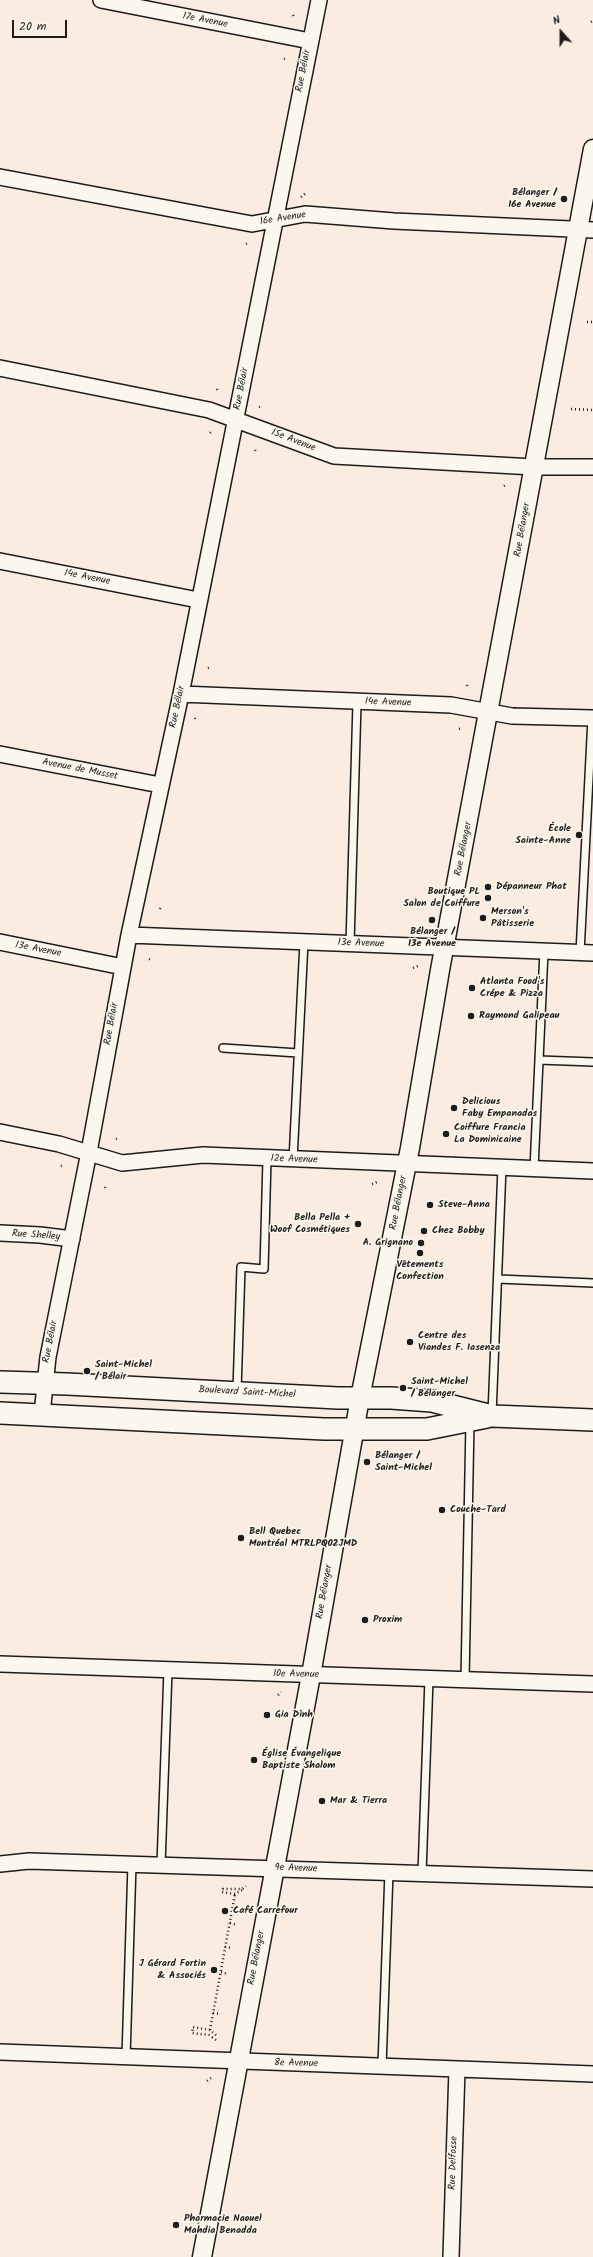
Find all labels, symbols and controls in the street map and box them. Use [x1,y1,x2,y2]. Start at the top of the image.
street label: 17e Avenue [181,11,229,31]
text: N [550,11,563,30]
scale bar [14,12,69,38]
north arrow [541,12,581,52]
text: 20 m [19,17,46,36]
street label: Rue Bélair [294,49,314,93]
place label: Bélanger / 16e Avenue [508,187,556,210]
marker: Bélanger / 16e Avenue [559,194,569,204]
street label: 16e Avenue [259,209,307,229]
street label: Rue Bélair [232,367,252,411]
street label: 15e Avenue [269,427,317,455]
street label: Rue Bélanger [512,502,534,558]
street label: 14e Avenue [63,568,111,588]
street label: Rue Bélair [168,685,188,729]
street label: 14e Avenue [365,696,411,710]
street label: Avenue de Musset [41,757,119,783]
street label: Rue Bélanger [453,821,475,877]
place label: École Sainte-Anne [515,823,571,846]
marker: École Sainte-Anne [574,830,584,840]
place label: Dépanneur Phat [496,881,567,893]
marker: Dépanneur Phat [483,882,493,892]
place label: Boutique PL Salon de Coiffure [403,886,480,910]
marker: Boutique PL Salon de Coiffure [483,893,493,903]
place label: Merson's Pâtisserie [491,906,534,930]
marker: Merson's Pâtisserie [478,913,488,923]
marker: Bélanger / 13e Avenue [427,915,437,925]
place label: Bélanger / 13e Avenue [408,926,456,950]
street label: 13e Avenue [337,937,385,951]
street label: 13e Avenue [14,940,62,960]
place label: Atlanta Food's Crépe & Pizza [480,976,544,1000]
marker: Atlanta Food's Crépe & Pizza [467,983,477,993]
street label: Rue Bélair [102,1002,122,1046]
place label: Raymond Galipeau [479,1010,559,1022]
marker: Raymond Galipeau [466,1011,476,1021]
place label: Delicious Faby Empanadas [462,1096,537,1120]
marker: Delicious Faby Empanadas [449,1103,459,1113]
place label: Coiffure Francia La Dominicaine [454,1122,526,1146]
marker: Coiffure Francia La Dominicaine [441,1129,451,1139]
street label: 12e Avenue [270,1153,318,1167]
street label: Rue Bélanger [388,1175,410,1231]
place label: Steve-Anna [438,1199,490,1211]
marker: Steve-Anna [425,1200,435,1210]
place label: Bella Pella + Woof Cosmétiques [270,1212,350,1236]
marker: Bella Pella + Woof Cosmétiques [353,1219,363,1229]
place label: Chez Bobby [432,1225,485,1237]
marker: Chez Bobby [419,1226,429,1236]
street label: Rue Shelley [11,1228,61,1244]
place label: A. Grignano [363,1237,413,1249]
marker: A. Grignano [416,1238,426,1248]
marker: Vêtements Confection [415,1248,425,1258]
place label: Vêtements Confection [396,1259,444,1282]
street label: Rue Bélair [41,1320,61,1364]
place label: Centre des Viandes F. Iasenza [418,1330,500,1354]
marker: Centre des Viandes F. Iasenza [405,1337,415,1347]
place label: Saint-Michel / Bélair [95,1359,152,1382]
marker: Saint-Michel / Bélair [82,1366,92,1376]
place label: Saint-Michel / Bélanger [411,1376,468,1400]
marker: Saint-Michel / Bélanger [398,1383,408,1393]
street label: Boulevard Saint-Michel [198,1384,296,1402]
place label: Bélanger / Saint-Michel [375,1450,432,1474]
marker: Bélanger / Saint-Michel [362,1457,372,1467]
place label: Couche-Tard [450,1504,506,1516]
marker: Couche-Tard [437,1505,447,1515]
place label: Bell Quebec Montréal MTRLPQ02JMD [249,1526,358,1550]
marker: Bell Quebec Montréal MTRLPQ02JMD [236,1533,246,1543]
street label: Rue Bélanger [314,1564,336,1620]
place label: Proxim [373,1614,402,1626]
marker: Proxim [360,1615,370,1625]
street label: 10e Avenue [273,1669,319,1681]
place label: Gia Dình [275,1709,313,1721]
marker: Gia Dình [262,1710,272,1720]
place label: Église Évangelique Baptiste Shalom [262,1748,341,1772]
marker: Église Évangelique Baptiste Shalom [249,1755,259,1765]
place label: Mar & Tierra [330,1795,387,1807]
marker: Mar & Tierra [317,1796,327,1806]
street label: 9e Avenue [274,1862,318,1876]
place label: Café Carrefour [233,1905,298,1917]
marker: Café Carrefour [220,1906,230,1916]
street label: Rue Bélanger [246,1930,268,1986]
place label: J Gérard Fortin & Associés [139,1958,206,1982]
marker: J Gérard Fortin & Associés [209,1965,219,1975]
street label: 8e Avenue [274,2058,318,2070]
street label: Rue Delfosse [447,2136,461,2190]
place label: Pharmacie Naouel Mahdia Benadda [184,2213,262,2236]
marker: Pharmacie Naouel Mahdia Benadda [171,2220,181,2230]

